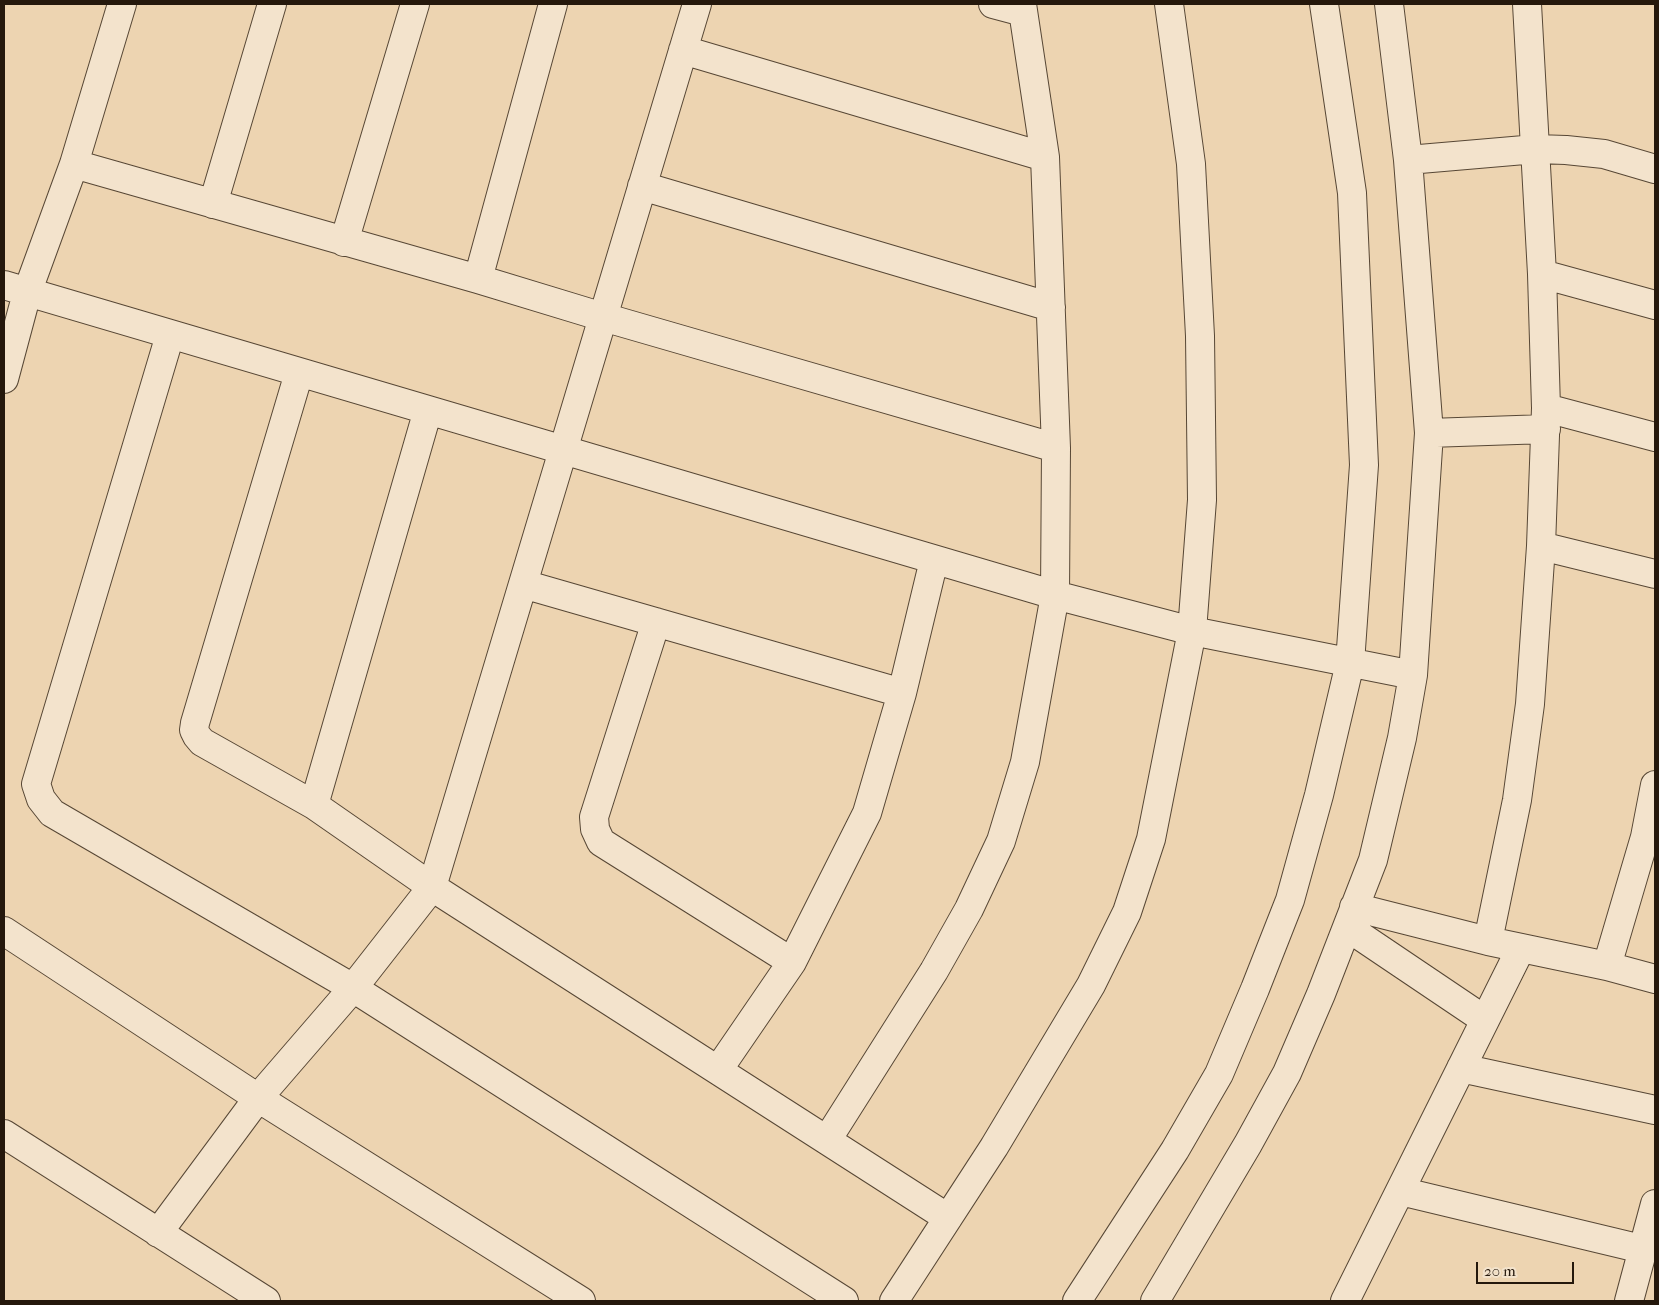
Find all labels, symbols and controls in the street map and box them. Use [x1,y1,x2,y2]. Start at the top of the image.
scale bar [1479,1252,1576,1284]
text: 20 m [1484,1262,1516,1280]

